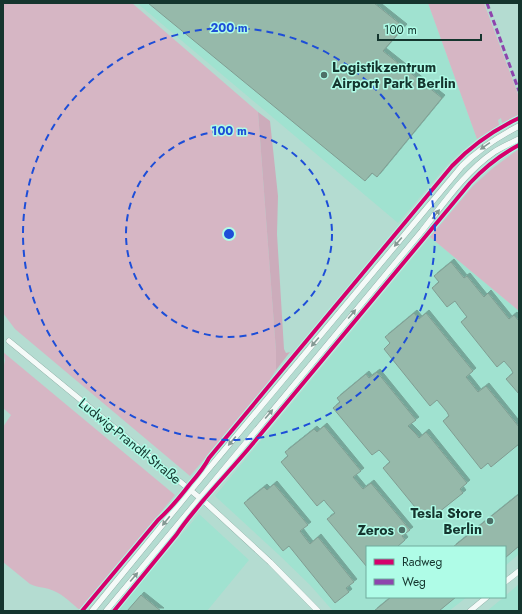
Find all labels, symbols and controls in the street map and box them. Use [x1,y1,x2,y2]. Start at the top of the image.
scale bar [378,16,481,42]
text: 200 m [210,19,248,37]
text: 100 m [384,21,417,39]
place label: Logistikzentrum Airport Park Berlin [331,57,456,93]
marker: Logistikzentrum Airport Park Berlin [319,70,329,80]
text: 100 m [211,122,247,140]
one-way arrow [480,142,491,150]
one-way arrow [431,209,440,220]
centre of rings [222,227,236,241]
one-way arrow [394,236,403,247]
one-way arrow [348,309,357,319]
one-way arrow [311,336,320,347]
street label: Ludwig-Prandtl-Straße [74,393,186,489]
one-way arrow [265,408,274,419]
one-way arrow [227,436,236,447]
place label: Tesla Store Berlin [411,503,482,539]
one-way arrow [162,515,170,526]
marker: Tesla Store Berlin [485,516,495,526]
place label: Zeros [358,520,395,540]
marker: Zeros [397,525,407,535]
legend [366,546,506,598]
text: Radweg [402,553,442,571]
one-way arrow [129,571,138,582]
text: Weg [402,573,426,591]

